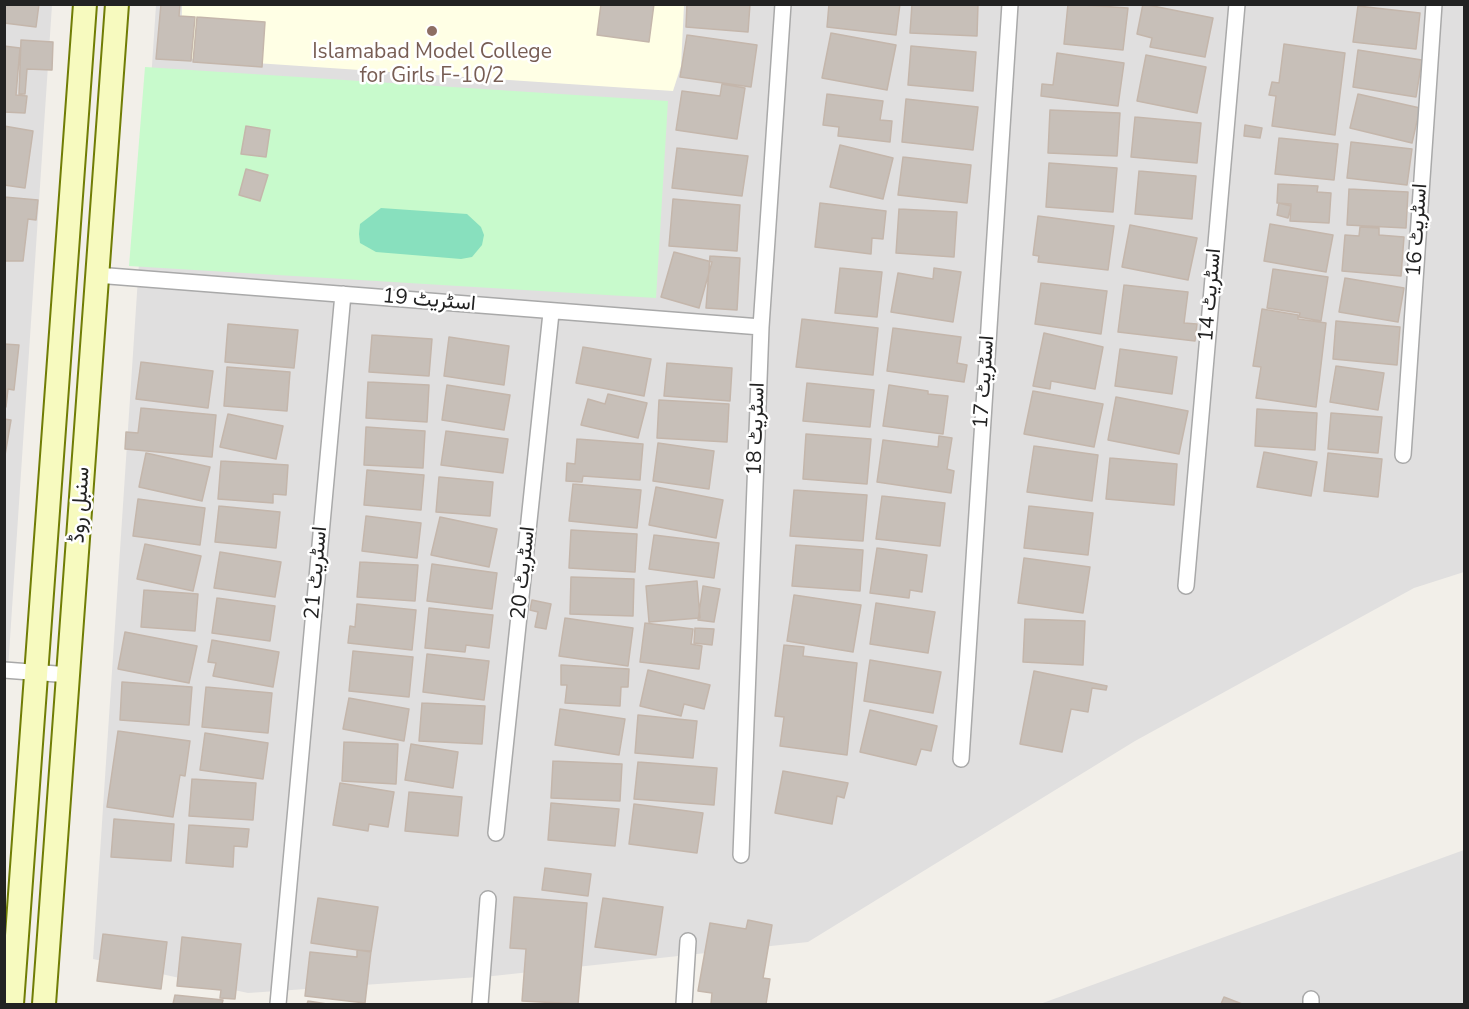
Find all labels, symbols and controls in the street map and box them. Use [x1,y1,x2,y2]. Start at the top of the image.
marker: Islamabad Model College for Girls F-10/2 [425,24,439,38]
place label: Islamabad Model College for Girls F-10/2 [312,40,552,90]
street label: اسٹریٹ 16 [1402,183,1434,277]
street label: اسٹریٹ 14 [1194,247,1228,343]
street label: اسٹریٹ 19 [381,284,477,318]
street label: اسٹریٹ 17 [969,335,1001,429]
street label: اسٹریٹ 18 [743,382,771,476]
street label: سنبل روڈ [66,466,96,544]
street label: اسٹریٹ 21 [300,525,334,621]
street label: اسٹریٹ 20 [507,525,541,621]

